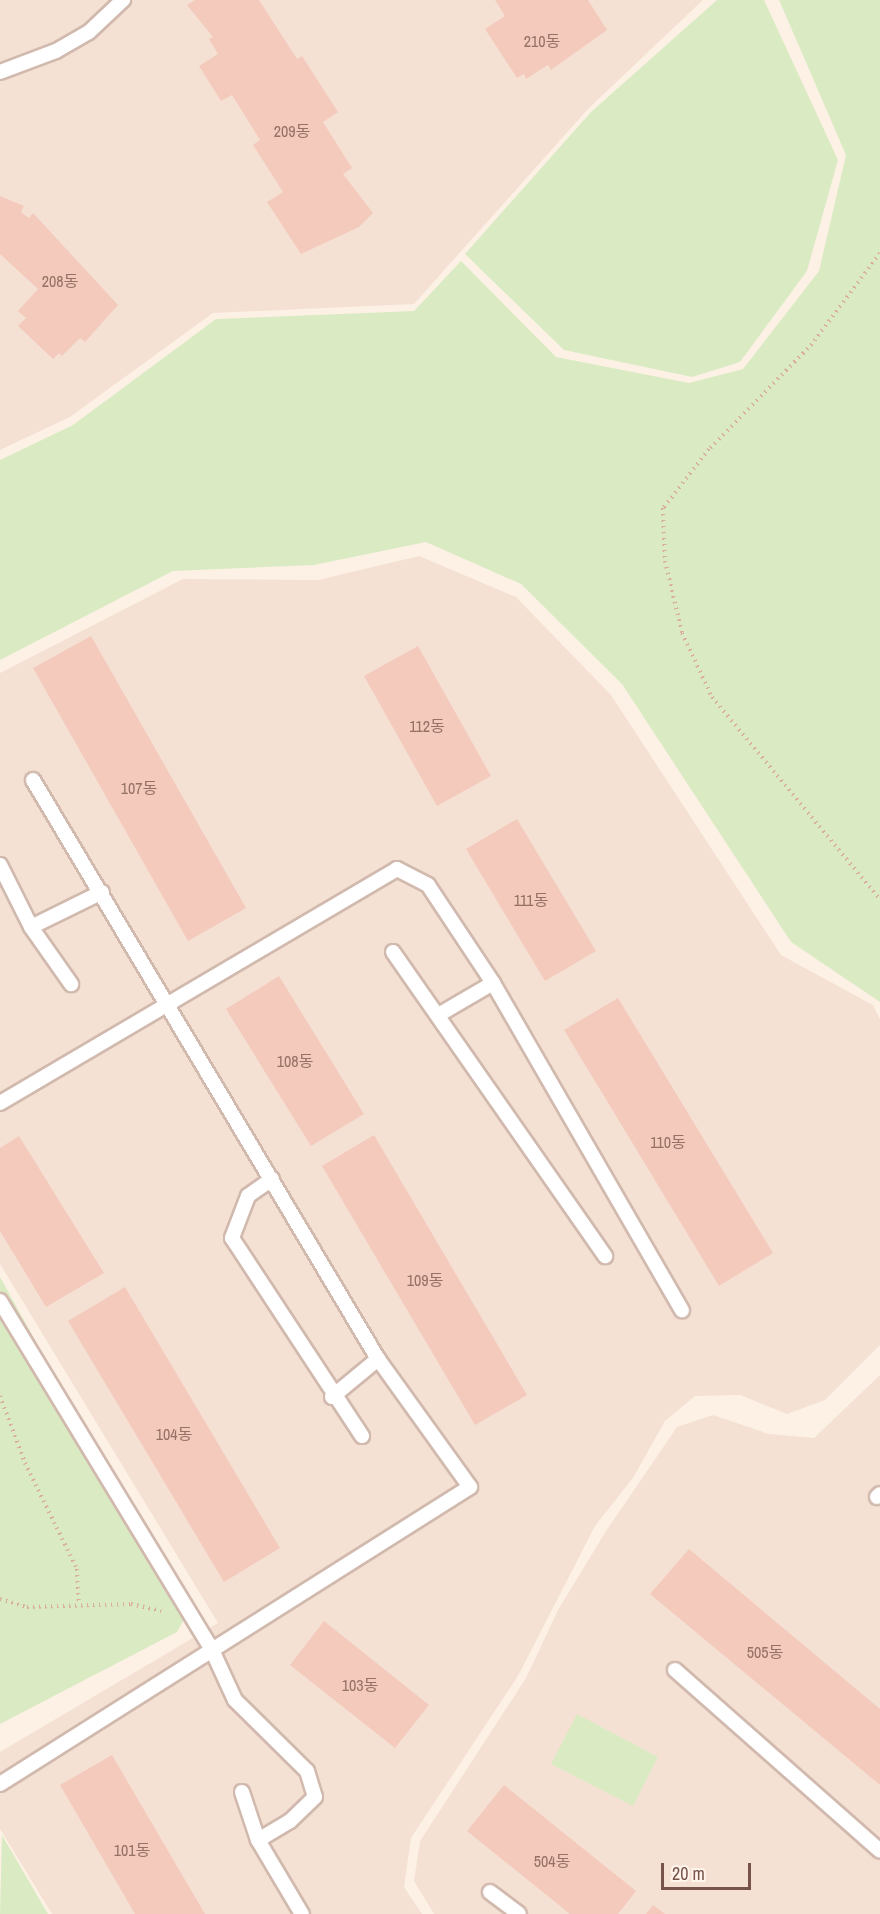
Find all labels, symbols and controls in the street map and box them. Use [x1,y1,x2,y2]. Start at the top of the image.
house number: 210동 [524,31,560,51]
house number: 209동 [274,121,310,141]
house number: 208동 [42,271,78,291]
house number: 112동 [409,716,445,736]
house number: 107동 [121,778,157,798]
house number: 111동 [514,890,548,910]
house number: 108동 [277,1051,313,1071]
house number: 110동 [650,1132,686,1152]
house number: 109동 [407,1270,443,1290]
house number: 104동 [156,1424,192,1444]
house number: 505동 [747,1642,783,1662]
house number: 103동 [342,1675,378,1695]
house number: 101동 [114,1840,150,1860]
house number: 504동 [534,1851,570,1871]
scale bar [664,1851,754,1889]
text: 20 m [672,1861,705,1886]

